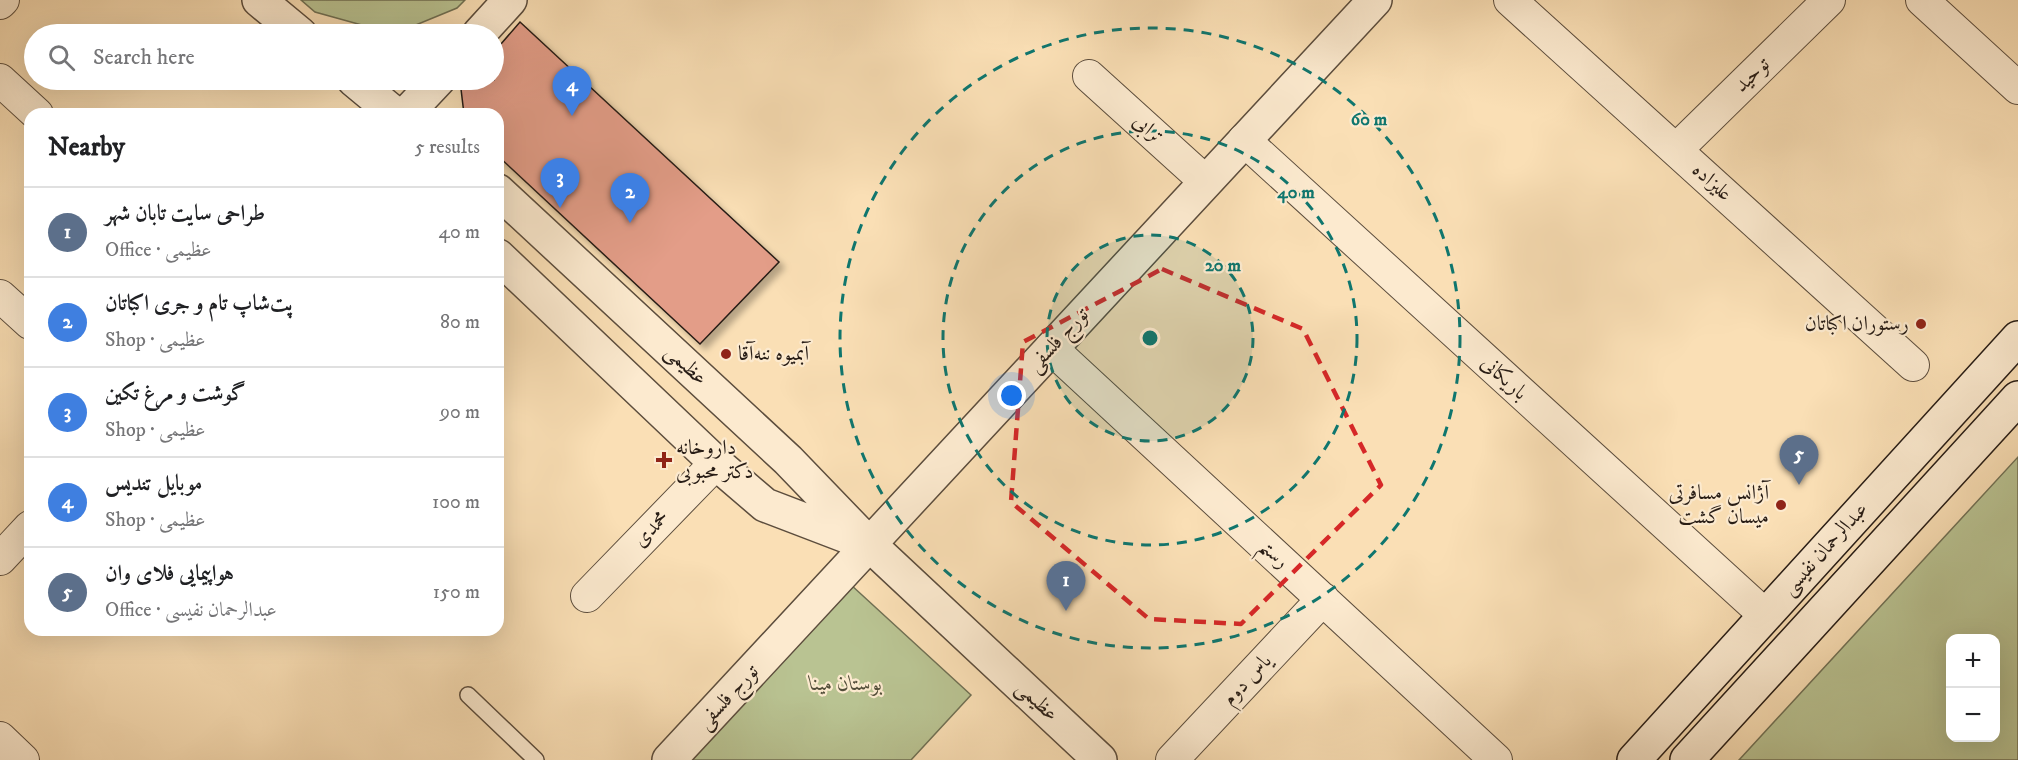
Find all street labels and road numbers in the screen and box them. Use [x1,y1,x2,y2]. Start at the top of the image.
street label: توحید [1729,51,1776,98]
street label: ترابی [1126,108,1169,150]
street label: علیزاده [1686,157,1738,207]
street label: تورج فلسفی [1021,301,1099,381]
street label: عظیمی [659,339,713,391]
street label: باریکانی [1475,350,1533,406]
street label: عبدالرحمان نفیسی [1776,497,1875,602]
street label: محمدی [627,505,675,553]
street label: رستم [1249,534,1295,580]
street label: یاس دوم [1217,648,1281,714]
street label: تورج فلسفی [691,658,769,738]
street label: عظیمی [1010,675,1064,727]

